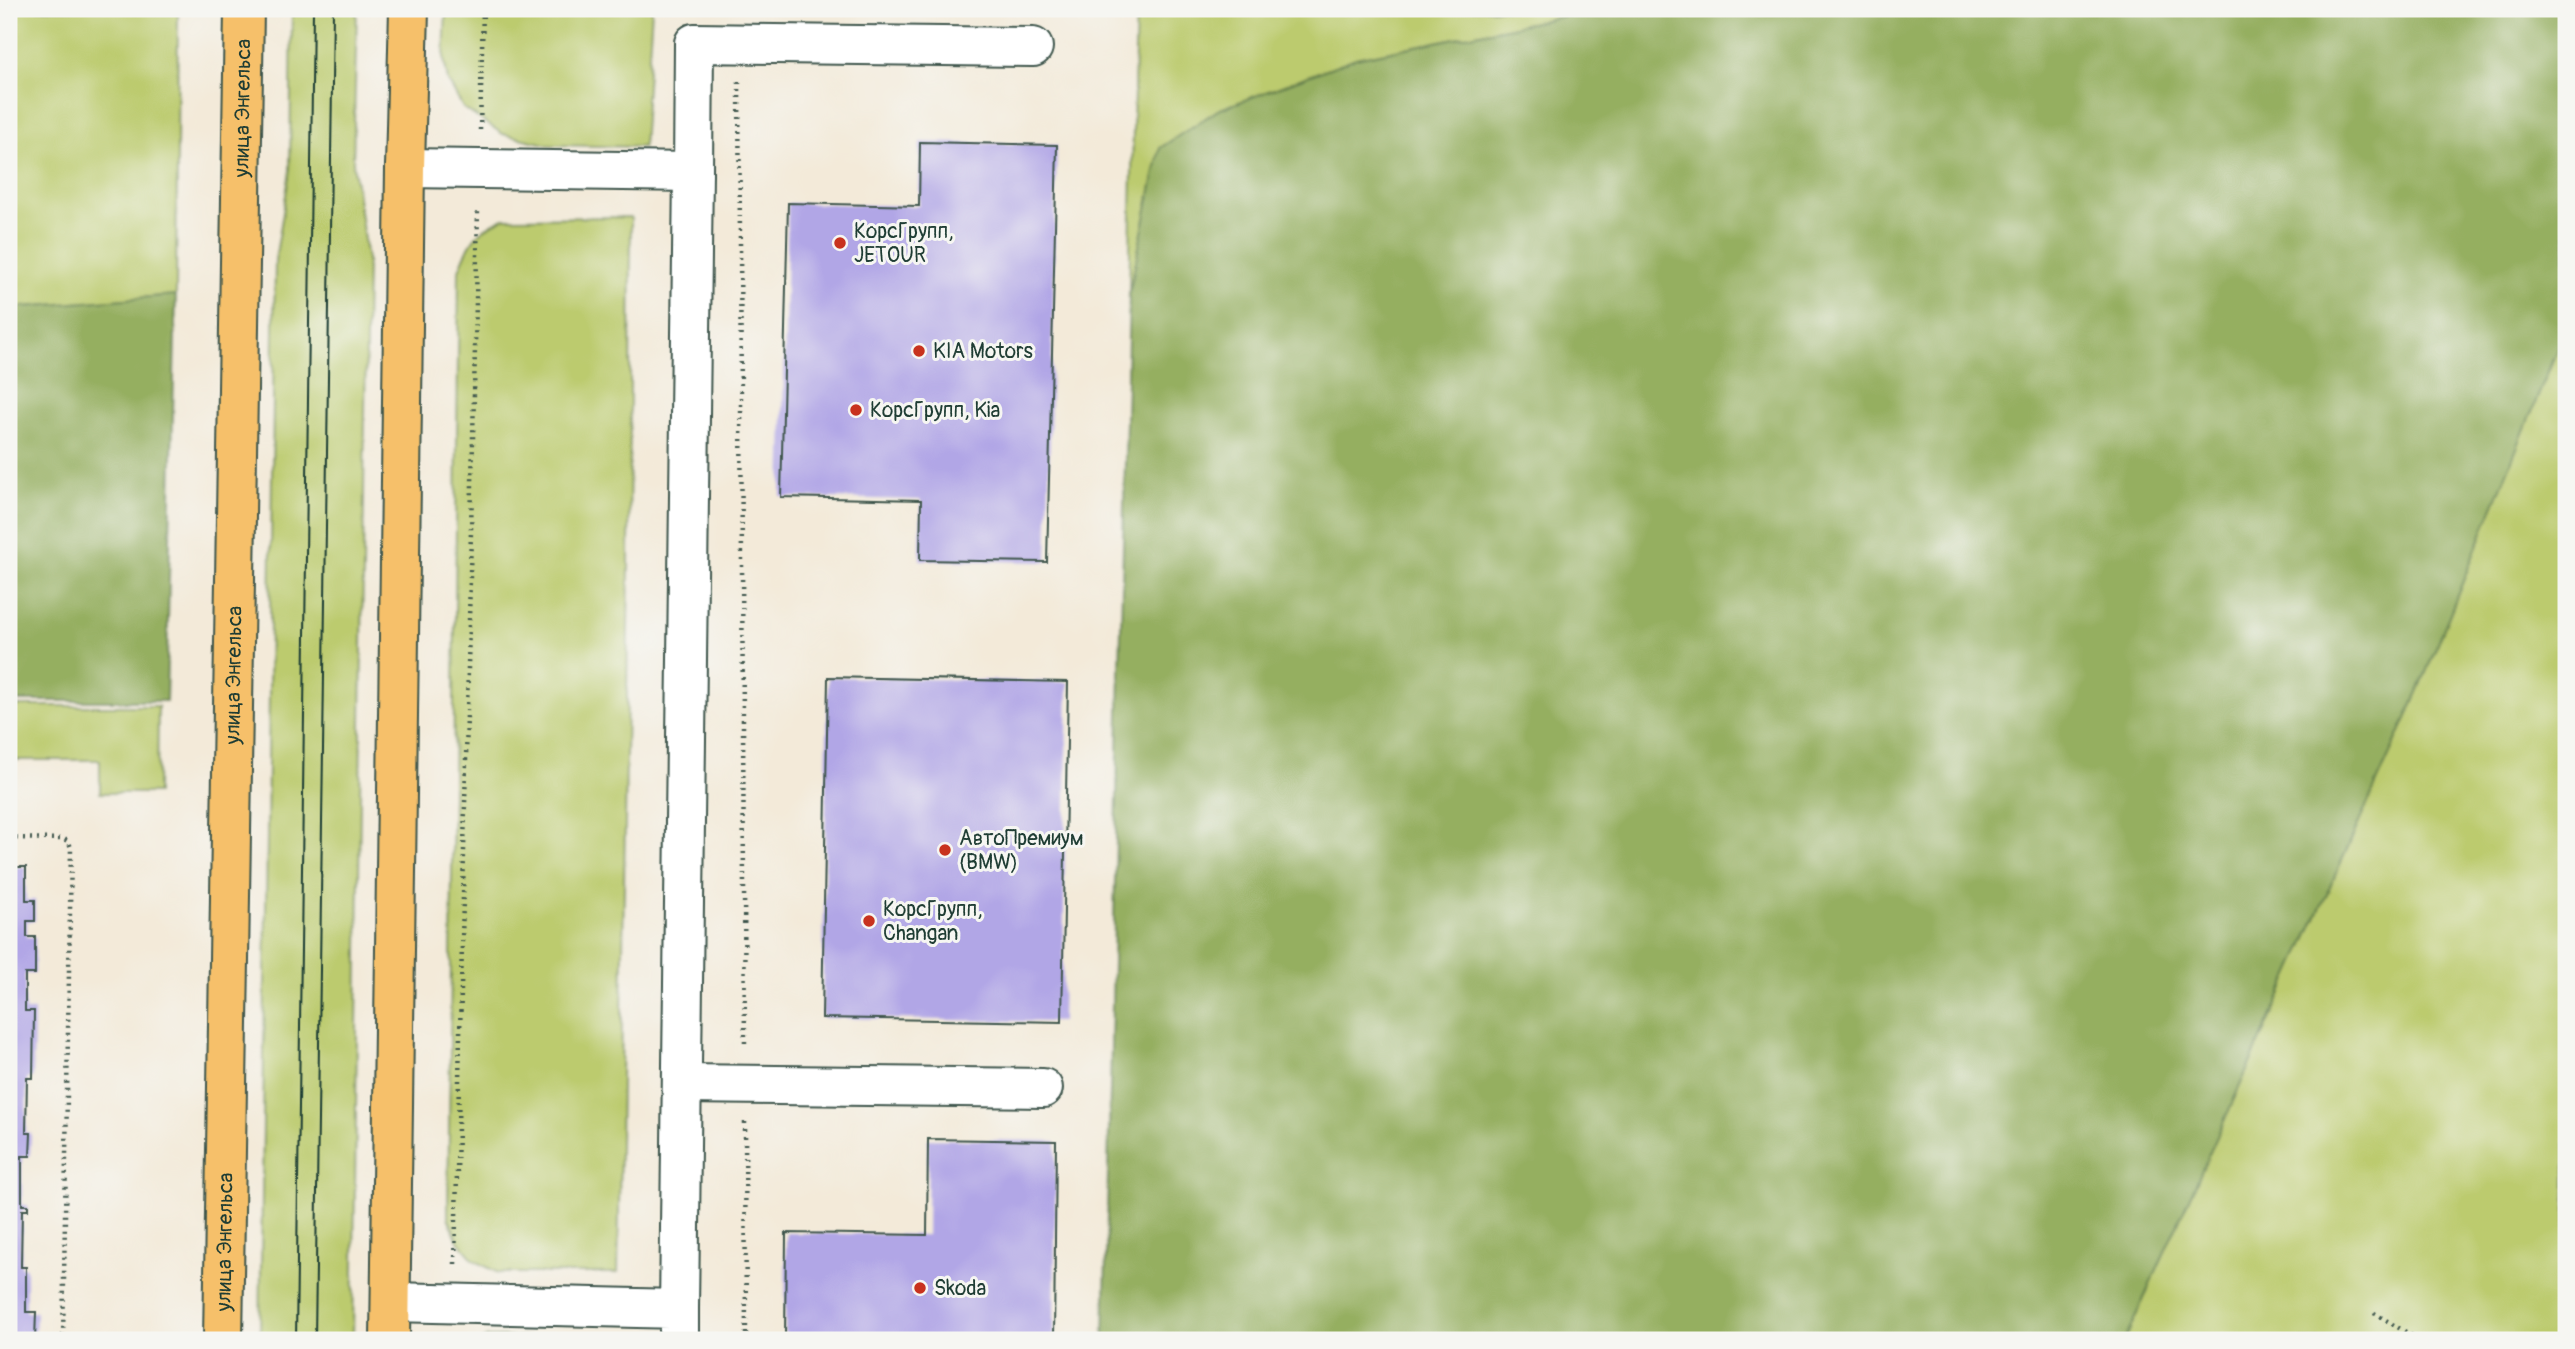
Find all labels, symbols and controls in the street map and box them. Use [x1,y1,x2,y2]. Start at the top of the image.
street label: улица Энгельса [228,39,257,179]
place label: КорсГрупп, JETOUR [854,218,954,269]
marker: КорсГрупп, JETOUR [832,235,848,251]
place label: KIA Motors [933,338,1033,365]
marker: KIA Motors [911,343,927,359]
place label: КорсГрупп, Kia [870,397,1000,424]
marker: КорсГрупп, Kia [848,402,864,418]
street label: улица Энгельса [219,606,248,746]
place label: АвтоПремиум (BMW) [959,825,1084,876]
marker: АвтоПремиум (BMW) [937,842,953,858]
place label: КорсГрупп, Changan [883,896,983,947]
marker: КорсГрупп, Changan [861,913,877,929]
street label: улица Энгельса [210,1172,239,1313]
place label: Skoda [934,1275,986,1302]
marker: Skoda [912,1280,928,1296]

